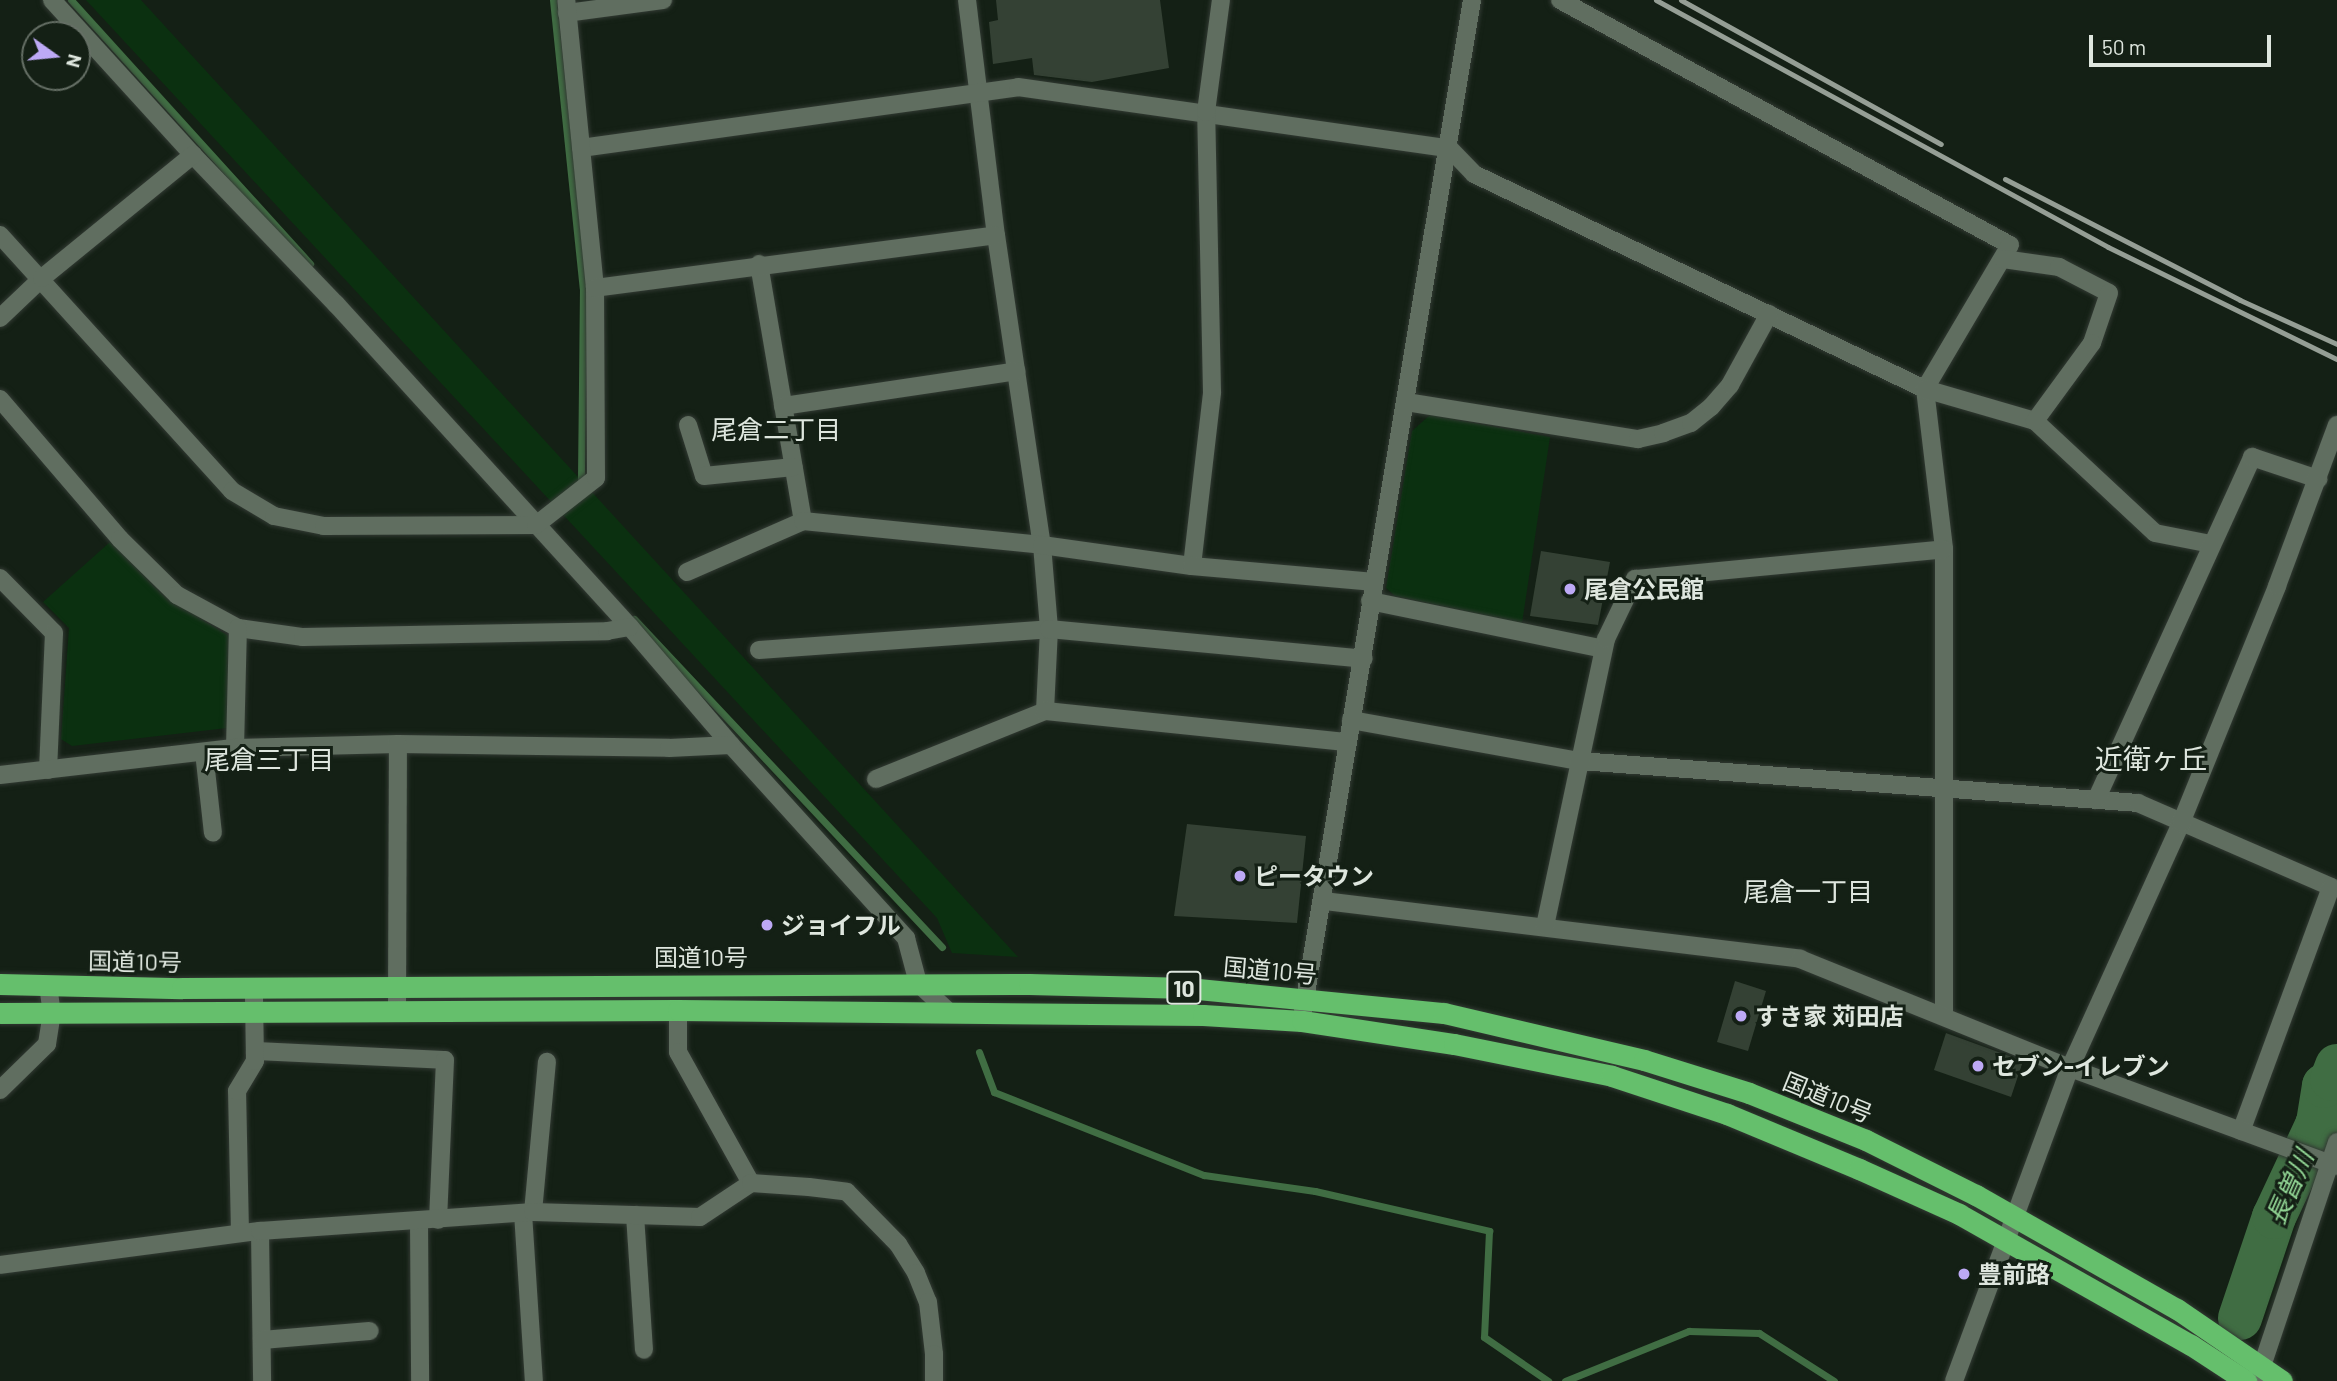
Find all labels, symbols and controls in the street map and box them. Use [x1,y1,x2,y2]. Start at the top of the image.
north arrow [21,21,91,91]
scale bar [2092,21,2274,65]
text: 50 m [2102,34,2146,59]
text: N [62,52,88,70]
district label: 尾倉二丁目 [711,413,841,445]
place label: 尾倉公民館 [1584,575,1704,603]
marker: 尾倉公民館 [1562,581,1578,597]
district label: 近衛ヶ丘 [2095,741,2207,775]
district label: 尾倉三丁目 [204,743,334,775]
place label: ピータウン [1254,862,1374,890]
marker: ピータウン [1232,868,1248,884]
district label: 尾倉一丁目 [1743,875,1873,907]
place label: ジョイフル [781,911,901,939]
marker: ジョイフル [759,917,775,933]
street label: 国道10号 [654,943,748,971]
street label: 国道10号 [88,946,182,976]
street label: 国道10号 [1222,952,1318,988]
road number: 10 [1165,968,1203,1007]
place label: すき家 苅田店 [1755,1002,1904,1030]
marker: すき家 苅田店 [1733,1008,1749,1024]
place label: セブン-イレブン [1992,1052,2170,1080]
marker: セブン-イレブン [1970,1058,1986,1074]
street label: 国道10号 [1779,1066,1877,1128]
water label: 長曽川 [2259,1145,2319,1229]
place label: 豊前路 [1978,1260,2050,1288]
marker: 豊前路 [1956,1266,1972,1282]

